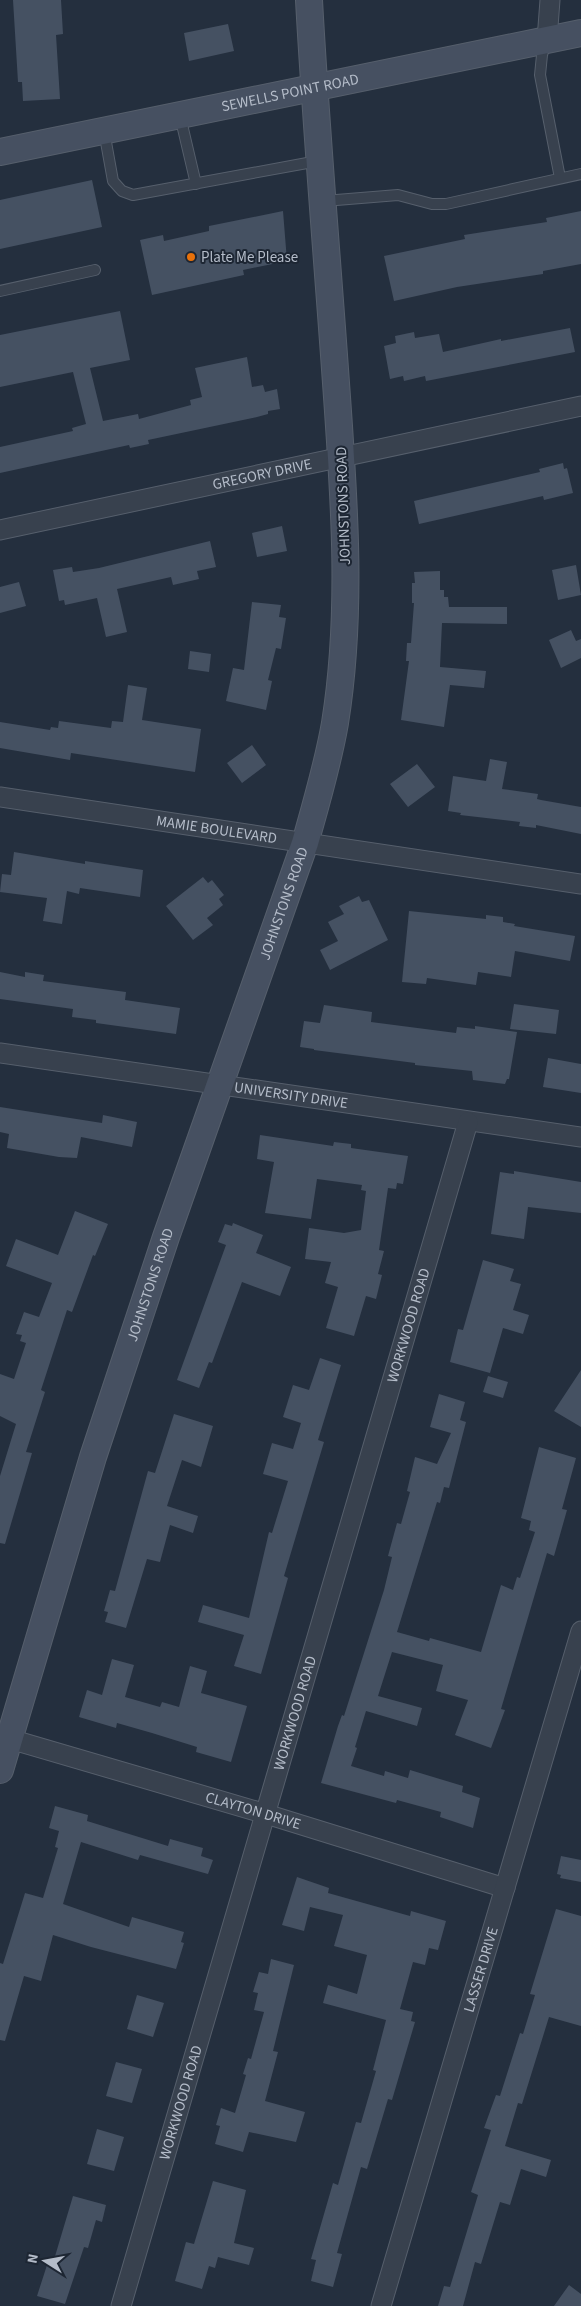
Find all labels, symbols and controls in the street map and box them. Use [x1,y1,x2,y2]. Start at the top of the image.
street label: SEWELLS POINT ROAD [219,69,361,117]
place label: Plate Me Please [201,247,298,268]
marker: Plate Me Please [185,251,197,263]
street label: JOHNSTONS ROAD [331,446,356,566]
street label: GREGORY DRIVE [211,454,314,495]
street label: MAMIE BOULEVARD [155,811,278,849]
street label: JOHNSTONS ROAD [255,844,314,963]
street label: UNIVERSITY DRIVE [233,1077,349,1114]
street label: JOHNSTONS ROAD [122,1225,179,1344]
street label: WORKWOOD ROAD [382,1266,436,1385]
street label: WORKWOOD ROAD [269,1653,322,1773]
street label: CLAYTON DRIVE [203,1787,304,1835]
street label: LASSER DRIVE [459,1924,504,2015]
street label: WORKWOOD ROAD [154,2043,208,2162]
north arrow [20,2236,70,2286]
text: N [23,2252,44,2265]

